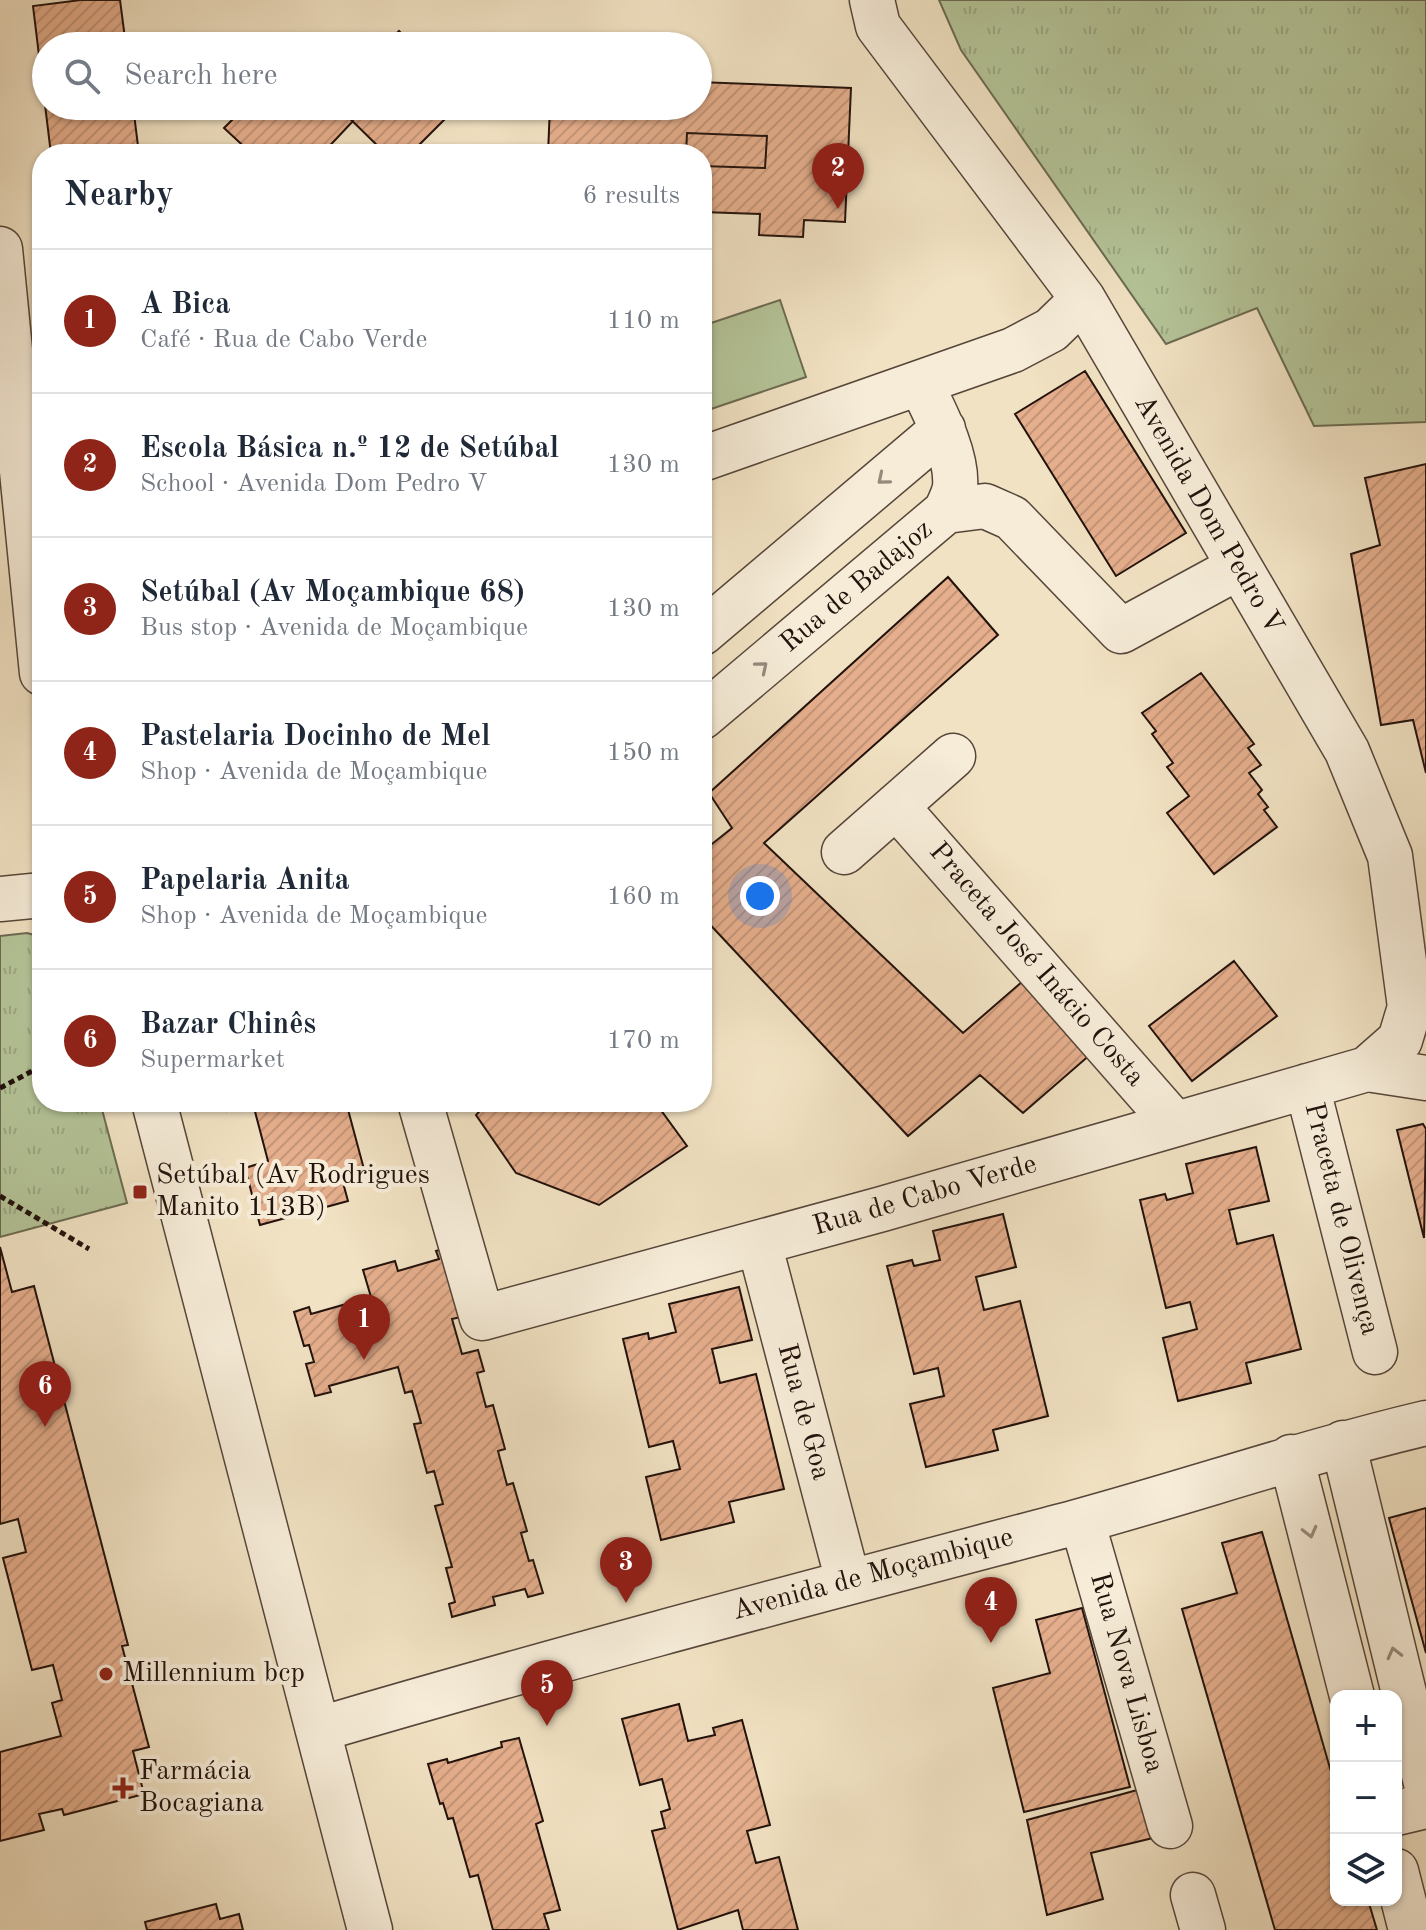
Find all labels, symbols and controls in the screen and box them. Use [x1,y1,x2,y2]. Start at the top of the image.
search box [32,32,712,120]
icon: search [60,54,104,98]
text: Search here [124,61,278,91]
pin: 2 [812,143,864,209]
text: Nearby [64,179,174,213]
text: 6 results [582,183,680,209]
text: A Bica [140,290,230,320]
text: 1 [82,308,98,334]
text: 110 m [607,308,680,334]
text: Café · Rua de Cabo Verde [140,327,428,353]
street label: Avenida Dom Pedro V [1128,391,1288,639]
text: Escola Básica n.º 12 de Setúbal [140,434,559,464]
text: 2 [82,452,98,478]
text: 130 m [607,452,680,478]
one-way arrow [878,469,893,484]
text: School · Avenida Dom Pedro V [140,471,488,497]
street label: Rua de Badajoz [776,516,938,658]
text: Setúbal (Av Moçambique 68) [140,578,525,608]
text: 3 [82,596,98,622]
text: 130 m [607,596,680,622]
text: Bus stop · Avenida de Moçambique [140,615,528,641]
one-way arrow [752,662,767,677]
text: Pastelaria Docinho de Mel [140,722,490,752]
text: 4 [82,740,98,766]
text: 150 m [607,740,680,766]
text: Shop · Avenida de Moçambique [140,759,487,785]
street label: Praceta José Inácio Costa [923,838,1149,1092]
text: Papelaria Anita [140,866,350,896]
your location [740,876,780,916]
text: 5 [82,884,98,910]
text: 160 m [607,884,680,910]
text: Shop · Avenida de Moçambique [140,903,487,929]
text: Bazar Chinês [140,1010,316,1040]
text: 6 [82,1028,98,1054]
text: 170 m [607,1028,680,1054]
text: Supermarket [140,1047,285,1073]
street label: Praceta de Olivença [1299,1100,1383,1338]
street label: Rua de Cabo Verde [810,1151,1040,1241]
place label: Setúbal (Av Rodrigues Manito 113B) [156,1162,430,1222]
marker: Setúbal (Av Rodrigues Manito 113B) [131,1183,149,1201]
pin: 1 [338,1294,390,1360]
street label: Rua de Goa [771,1341,835,1483]
pin: 6 [19,1361,71,1427]
street label: Avenida de Moçambique [729,1524,1017,1626]
one-way arrow [1301,1525,1318,1539]
pin: 3 [600,1537,652,1603]
street label: Rua Nova Lisboa [1084,1570,1168,1777]
pin: 4 [965,1577,1017,1643]
one-way arrow [1387,1646,1404,1660]
place label: Millennium bcp [122,1660,305,1688]
pin: 5 [521,1660,573,1726]
marker: Millennium bcp [97,1665,115,1683]
map controls [1330,1690,1402,1906]
button: + [1330,1690,1402,1762]
place label: Farmácia Bocagiana [139,1758,264,1818]
button: − [1330,1762,1402,1834]
marker: Farmácia Bocagiana [114,1779,132,1797]
button: layers [1330,1834,1402,1906]

